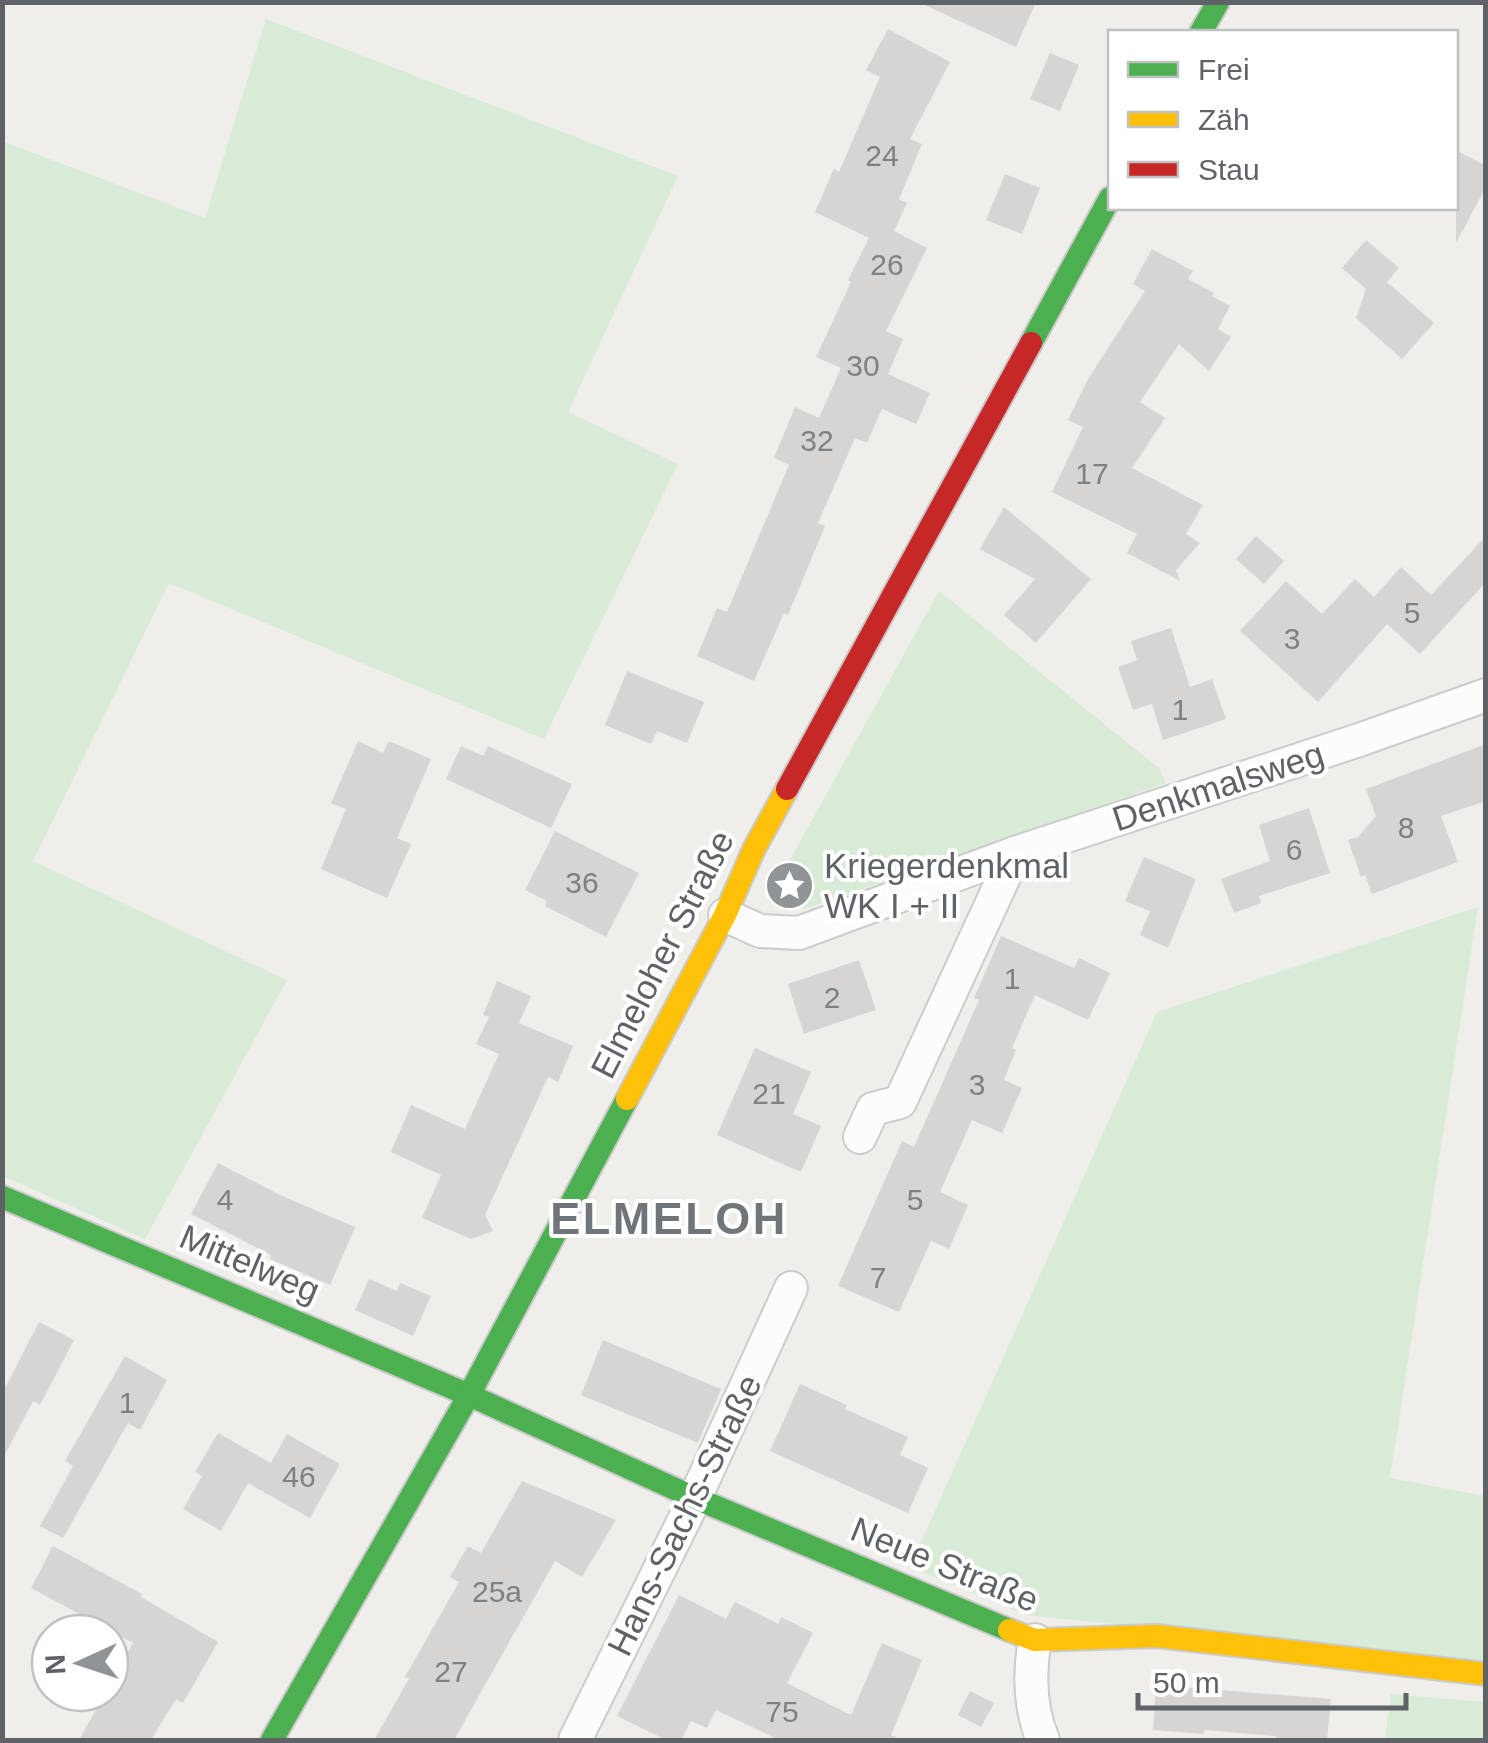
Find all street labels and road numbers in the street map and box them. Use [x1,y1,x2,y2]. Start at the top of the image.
street label: Denkmalsweg [1107,733,1329,839]
street label: Elmeloher Straße [583,824,741,1084]
street label: Mittelweg [174,1216,326,1310]
street label: Hans-Sachs-Straße [599,1368,769,1662]
street label: Neue Straße [846,1509,1044,1619]

